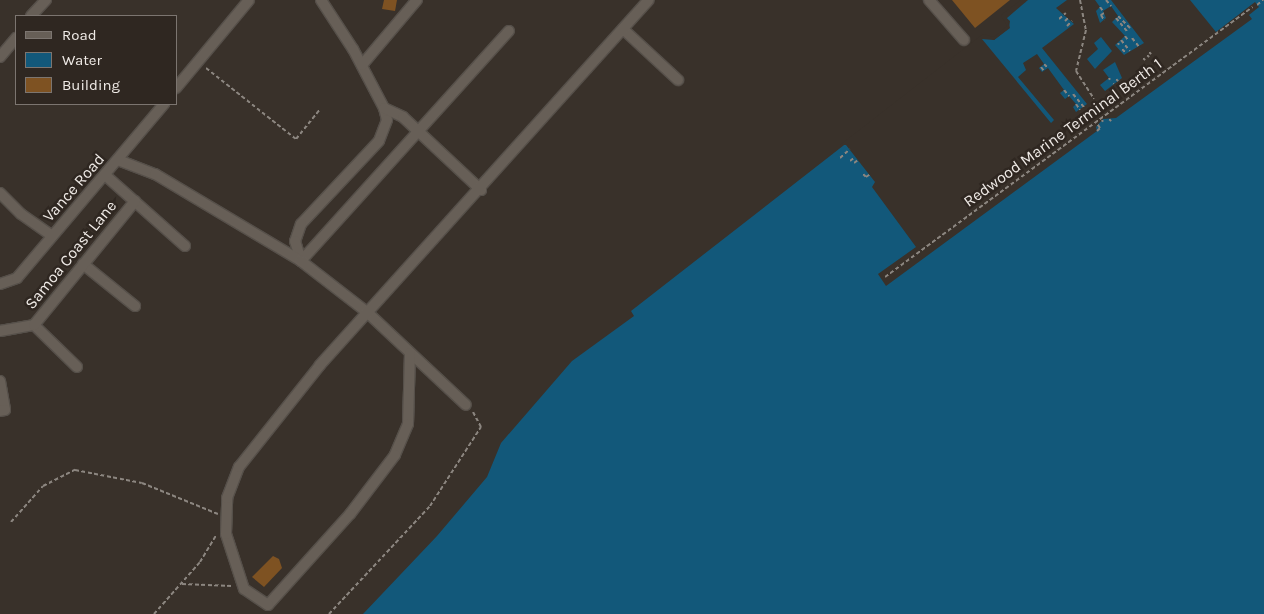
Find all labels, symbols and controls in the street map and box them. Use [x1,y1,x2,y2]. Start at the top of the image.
legend [15,15,178,105]
text: Road [62,26,97,44]
text: Water [62,51,102,69]
street label: Redwood Marine Terminal Berth 1 [960,55,1166,211]
text: Building [62,76,120,94]
street label: Vance Road [39,150,109,226]
street label: Samoa Coast Lane [21,197,121,313]

